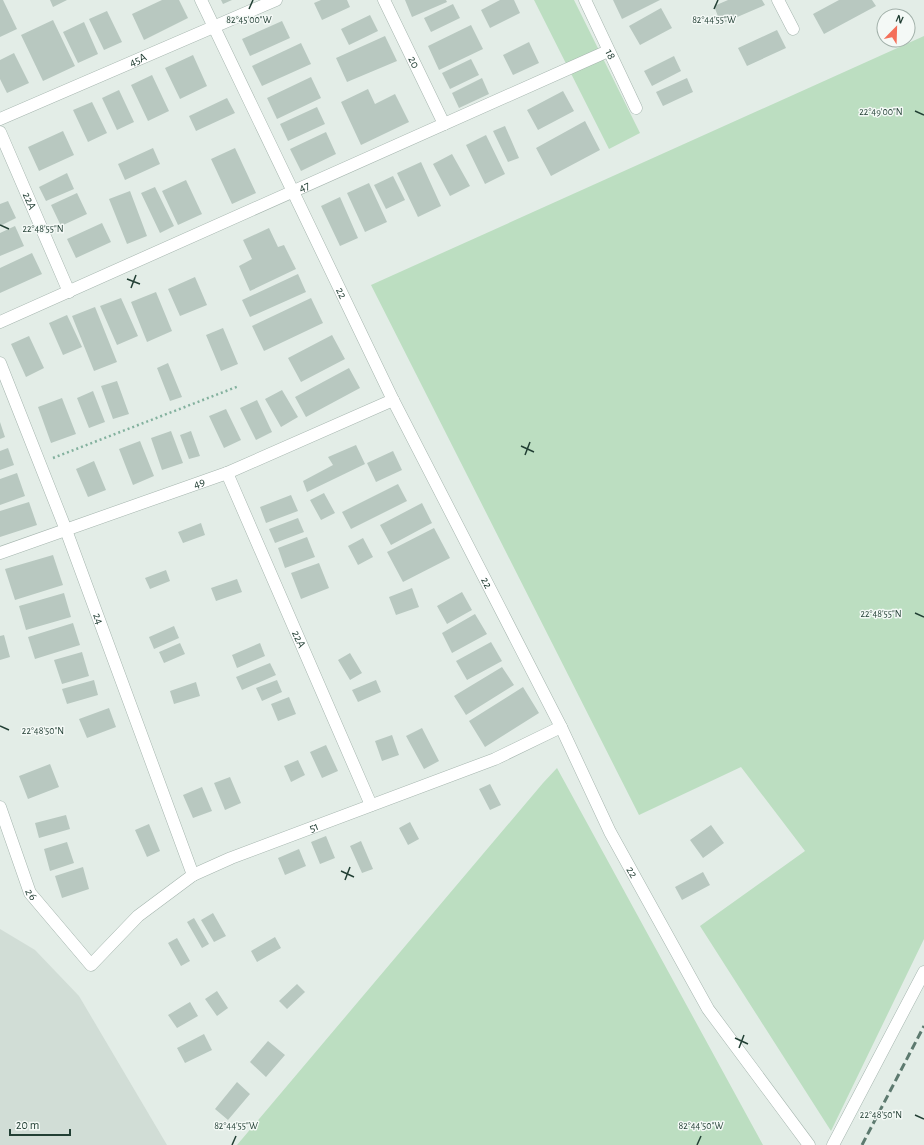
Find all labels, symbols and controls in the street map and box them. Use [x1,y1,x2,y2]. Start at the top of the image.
north arrow [876,8,916,48]
text: N [894,13,905,26]
text: 82°45'00"W [226,15,272,25]
text: 82°44'55"W [692,15,736,25]
street label: 18 [603,47,618,62]
street label: 45A [127,51,148,69]
street label: 20 [406,54,422,70]
text: 22°49'00"N [859,107,903,117]
street label: 47 [297,179,312,194]
street label: 22A [21,190,39,212]
text: 22°48'55"N [22,224,64,234]
street label: 22 [334,285,350,301]
street label: 49 [192,475,207,490]
street label: 22 [479,575,495,591]
text: 22°48'55"N [860,609,902,619]
street label: 24 [91,611,106,626]
street label: 22A [290,628,308,650]
text: 22°48'50"N [22,726,64,736]
street label: 51 [307,820,320,834]
street label: 22 [624,864,640,880]
street label: 26 [23,888,40,903]
text: 22°48'50"N [860,1110,902,1120]
scale bar [10,1111,70,1137]
text: 20 m [16,1119,39,1131]
text: 82°44'55"W [214,1121,258,1131]
text: 82°44'50"W [679,1121,723,1131]

